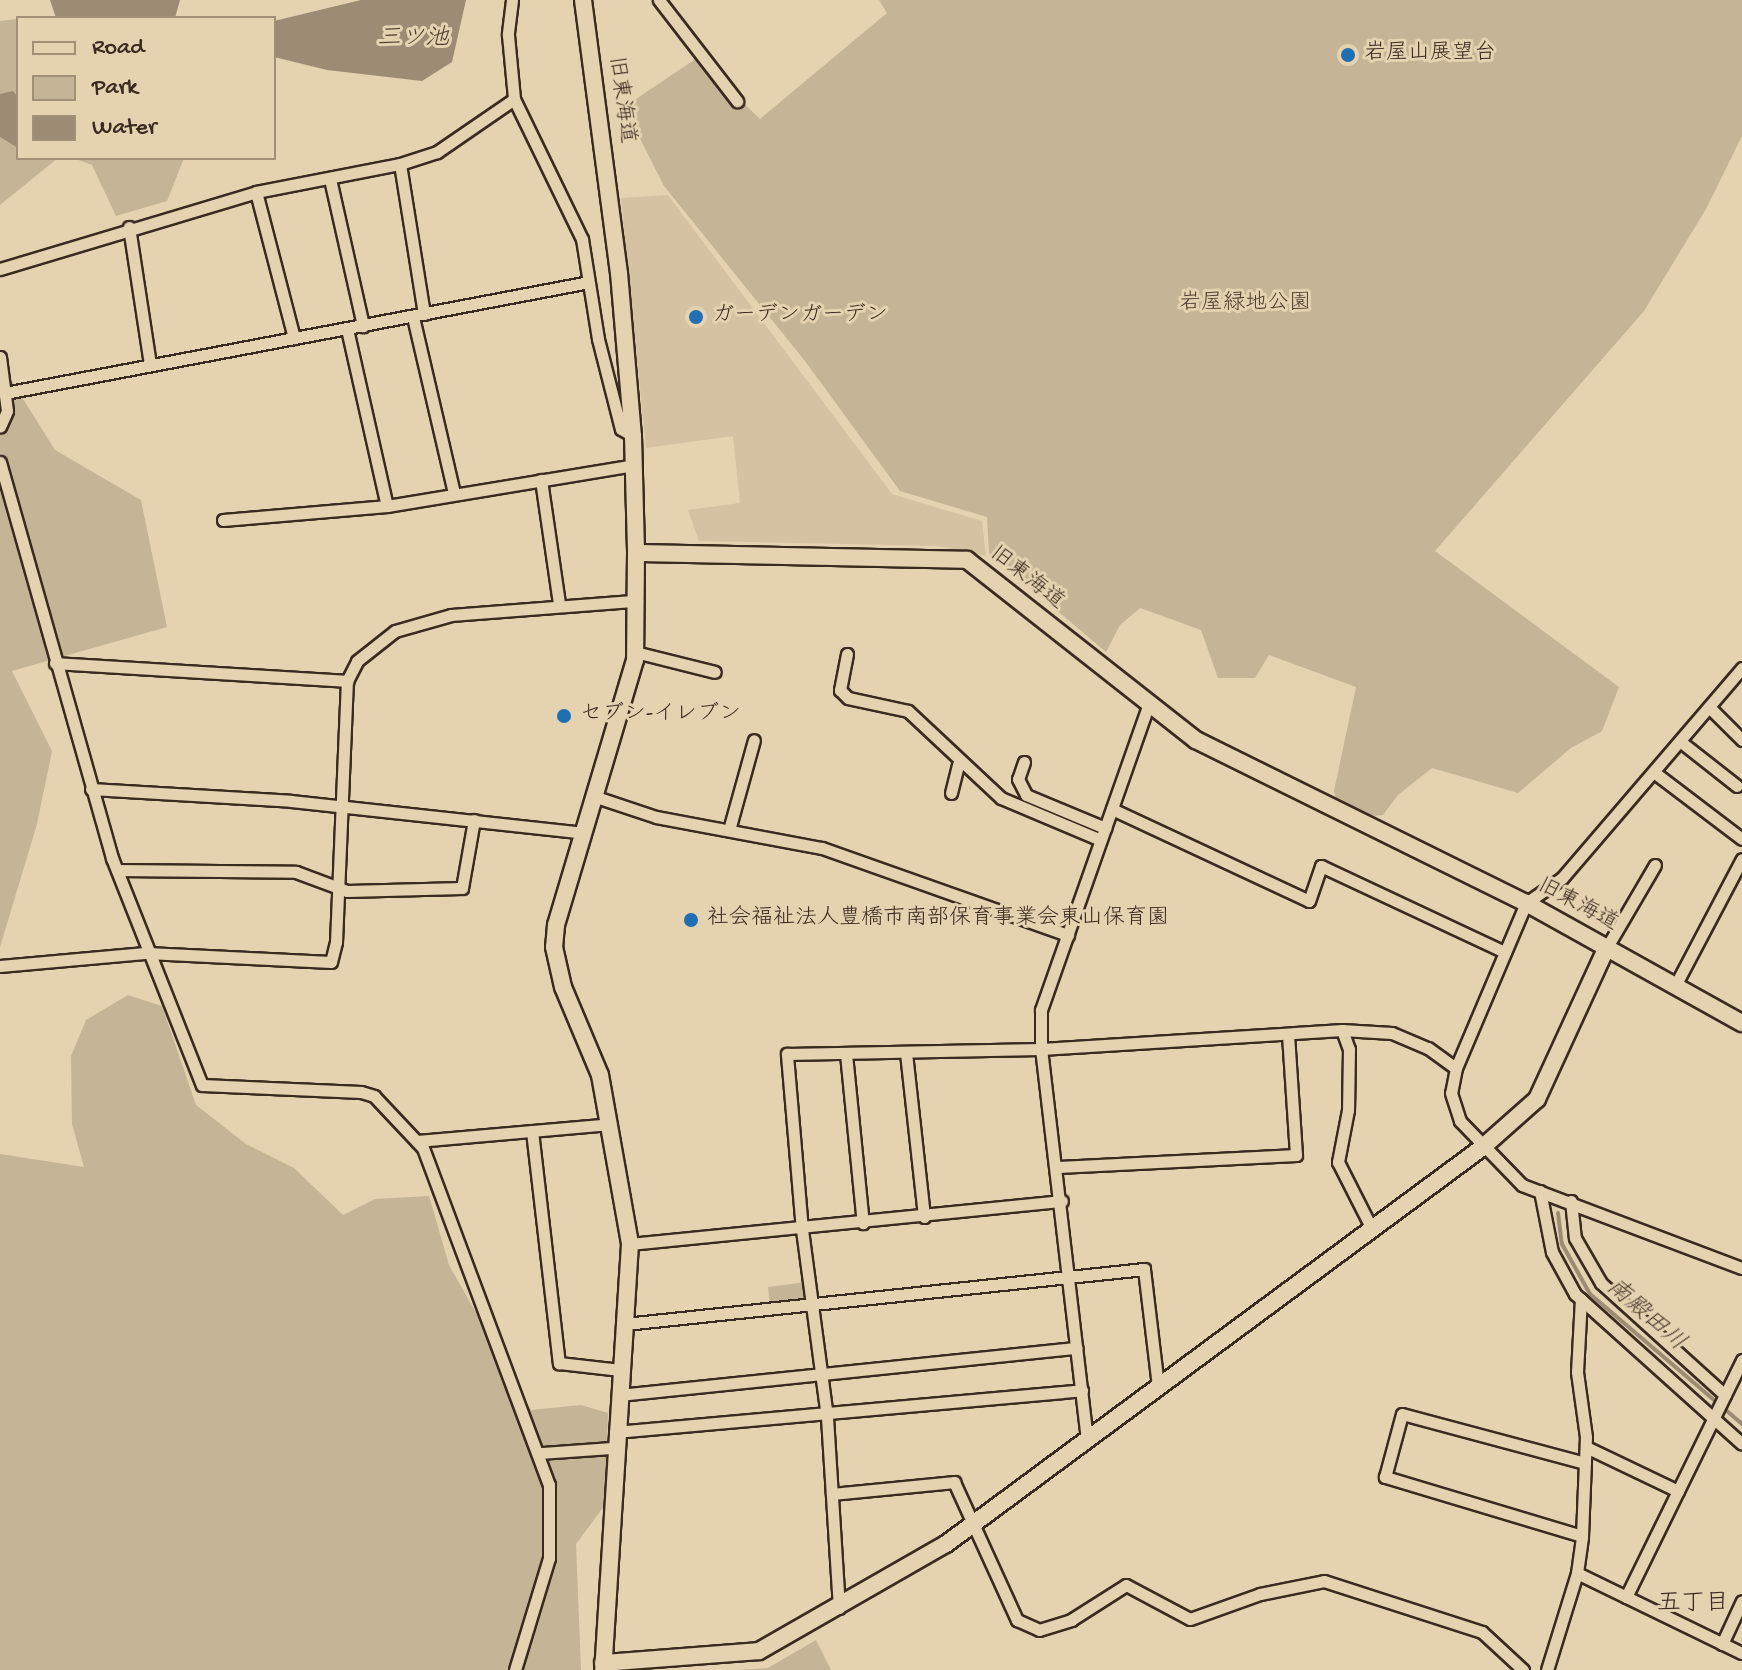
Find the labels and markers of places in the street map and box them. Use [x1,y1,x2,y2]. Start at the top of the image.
place label: 岩屋山展望台 [1364,42,1496,68]
marker: 岩屋山展望台 [1339,46,1357,64]
place label: ガーデンガーデン [712,304,888,330]
marker: ガーデンガーデン [687,308,705,326]
place label: セブン-イレブン [580,703,741,729]
marker: セブン-イレブン [555,707,573,725]
place label: 社会福祉法人豊橋市南部保育事業会東山保育園 [707,907,1169,933]
marker: 社会福祉法人豊橋市南部保育事業会東山保育園 [682,911,700,929]

